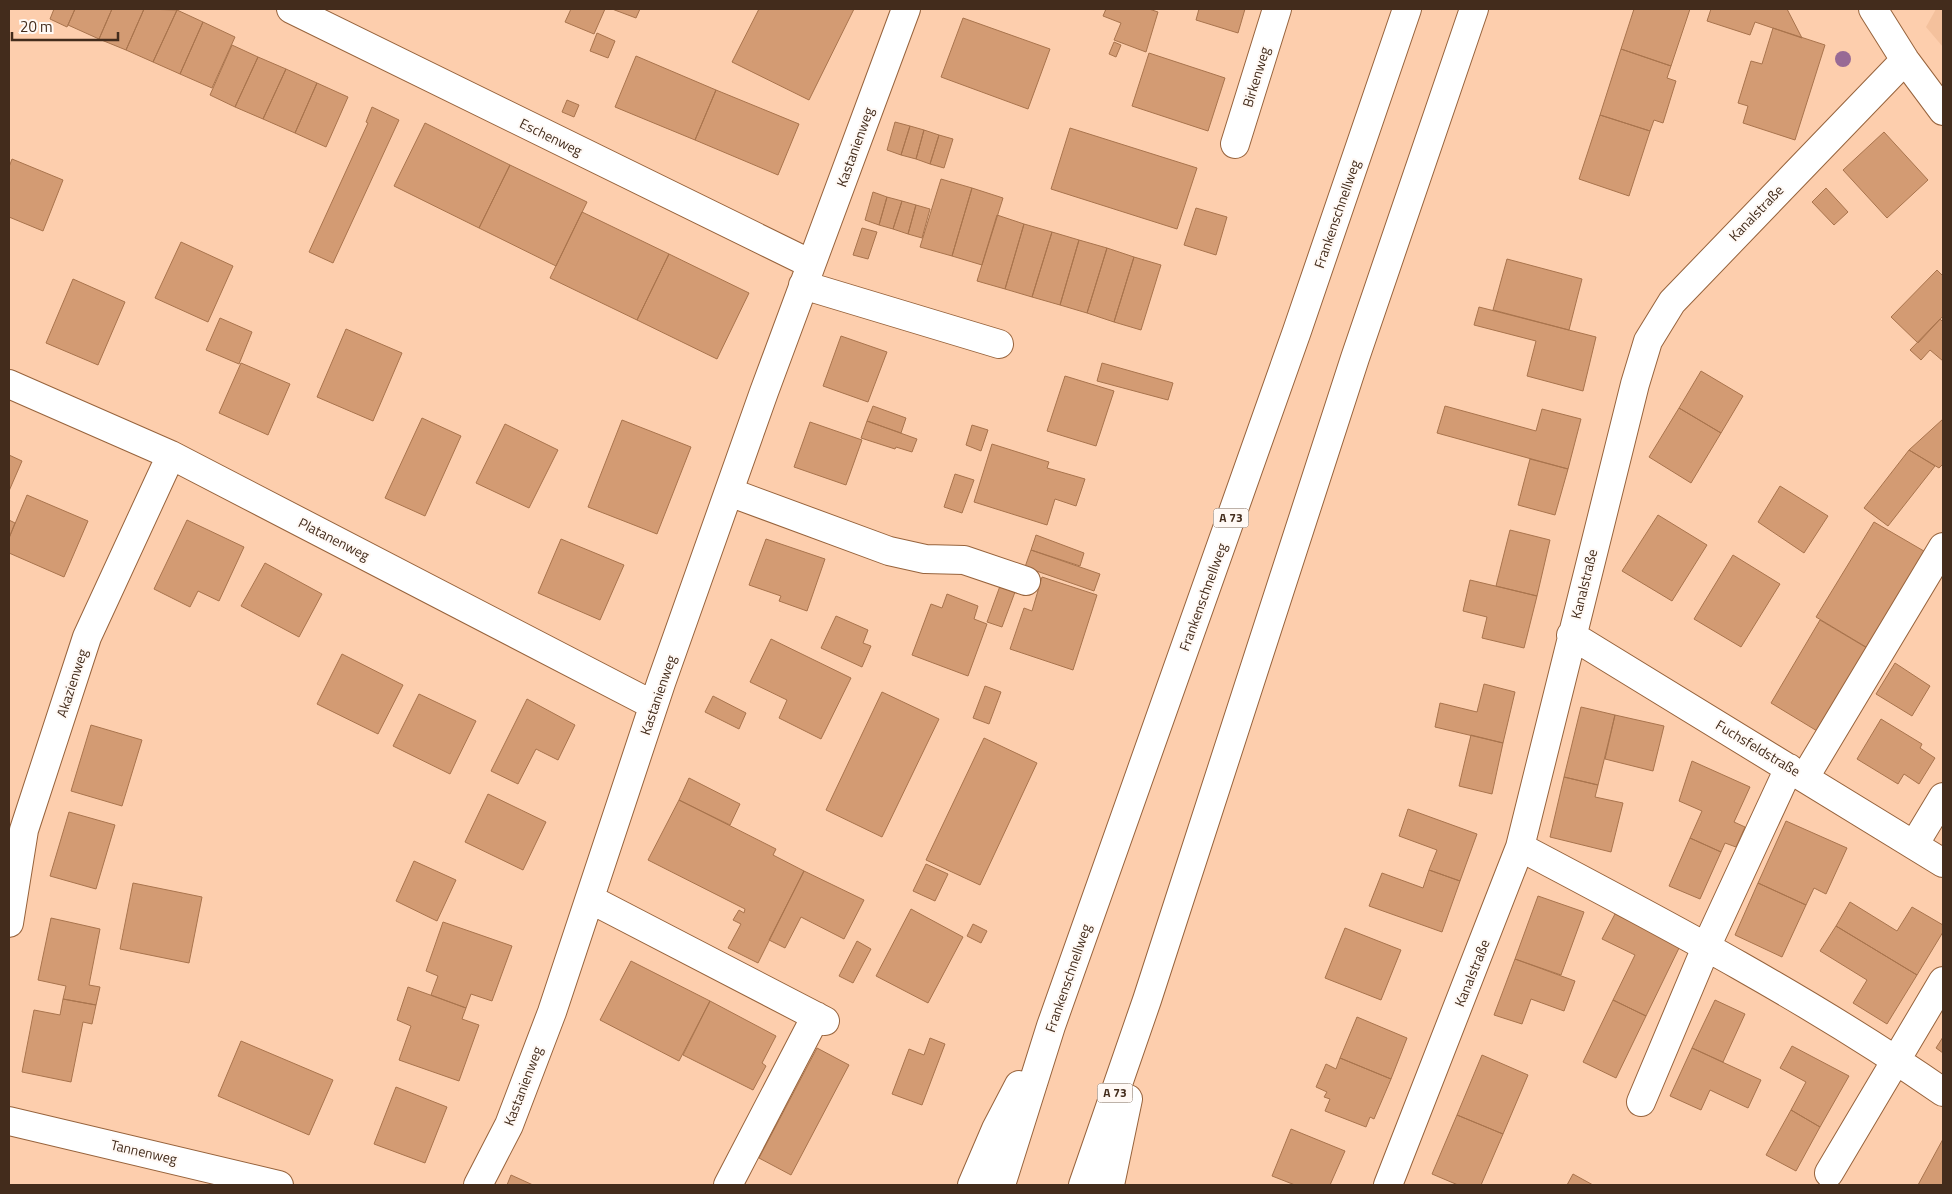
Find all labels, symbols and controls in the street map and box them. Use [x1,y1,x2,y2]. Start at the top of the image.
scale bar [12,10,119,42]
text: 20 m [20,15,53,38]
street label: Birkenweg [1236,44,1275,110]
street label: Kastanienweg [830,104,879,190]
street label: Eschenweg [516,112,586,161]
street label: Frankenschnellweg [1308,157,1365,271]
street label: Kanalstraße [1723,180,1788,246]
road number: A 73 [1214,508,1248,528]
street label: Platanenweg [295,512,373,565]
street label: Frankenschnellweg [1173,540,1232,654]
street label: Kanalstraße [1565,547,1602,621]
street label: Akazienweg [51,646,92,720]
street label: Kastanienweg [634,652,681,738]
street label: Fuchsfeldstraße [1712,714,1805,781]
street label: Frankenschnellweg [1039,921,1096,1035]
street label: Kanalstraße [1448,936,1495,1010]
street label: Kastanienweg [498,1043,547,1129]
road number: A 73 [1098,1084,1132,1102]
street label: Tannenweg [109,1134,179,1169]

